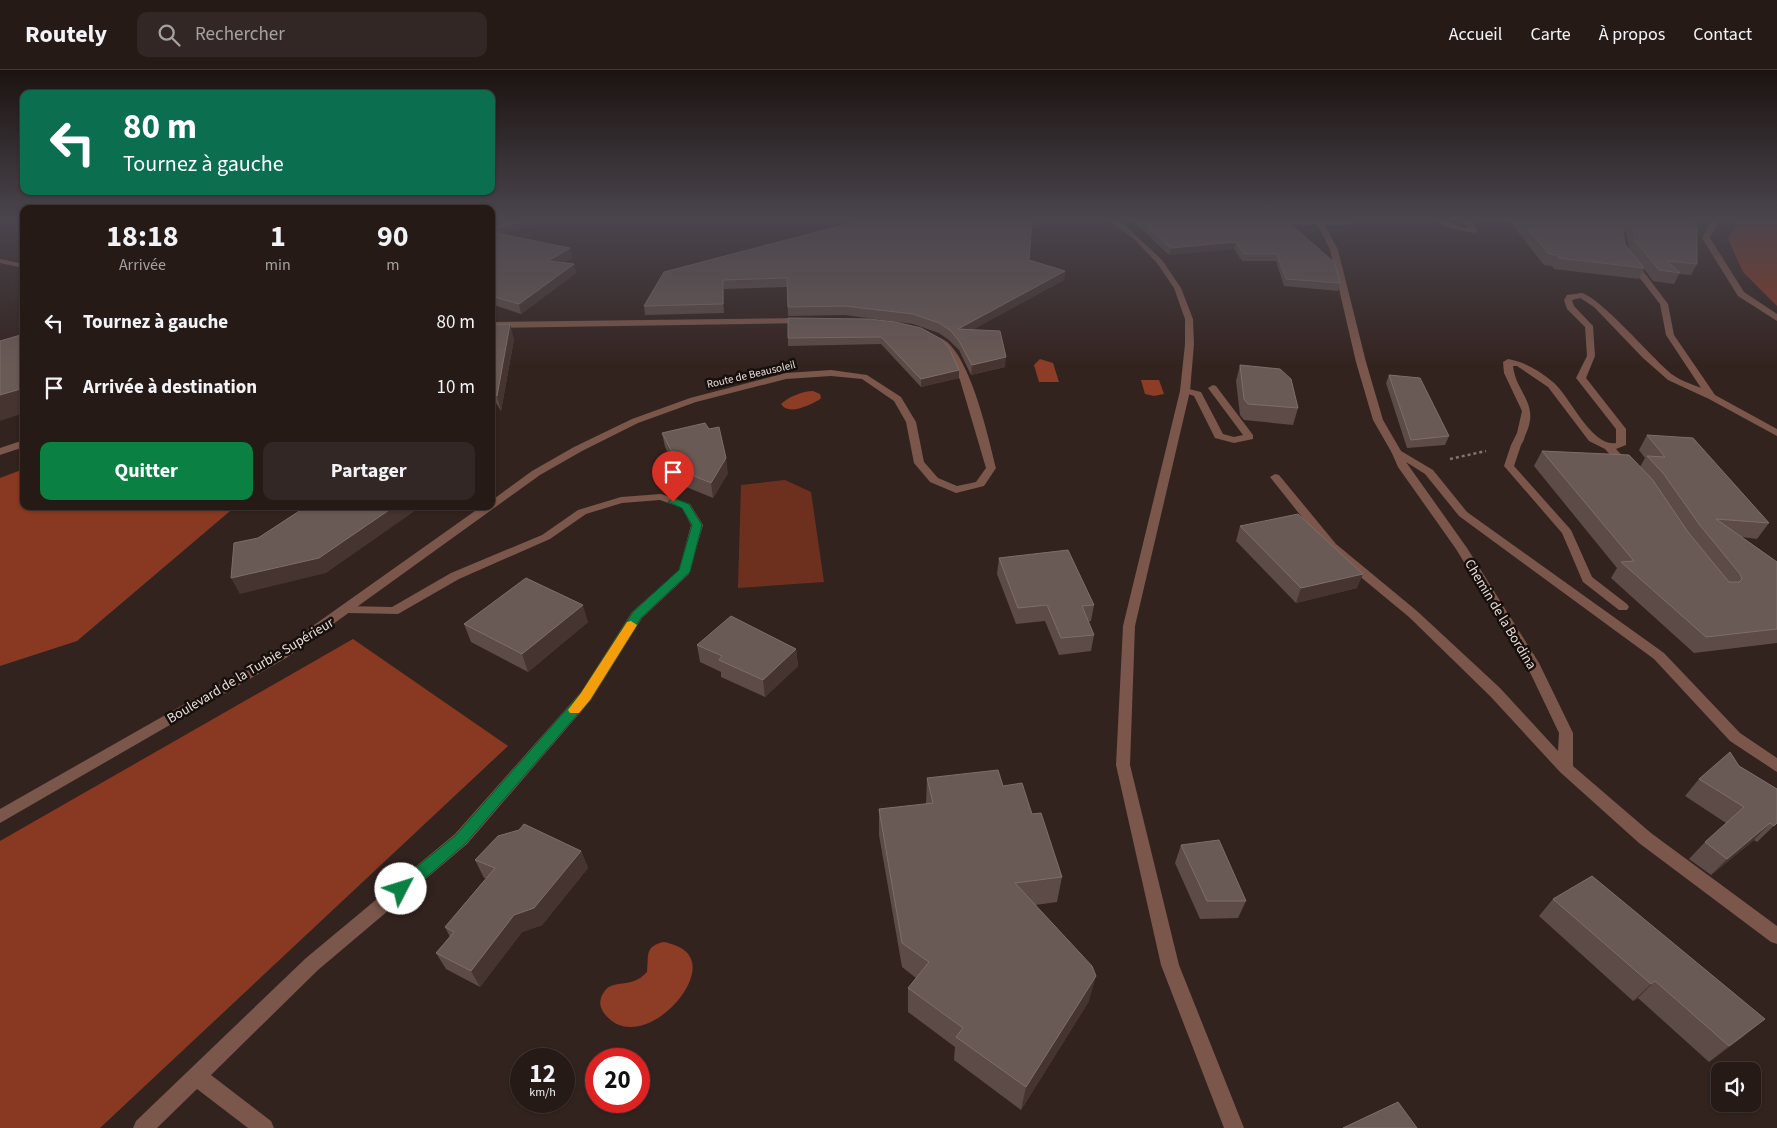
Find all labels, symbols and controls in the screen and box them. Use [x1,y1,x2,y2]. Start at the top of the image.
search box [137,12,487,57]
text: Routely [25,17,107,52]
icon: search [155,21,183,49]
text: Rechercher [195,21,285,48]
text: Accueil [1449,22,1502,47]
text: Carte [1530,22,1571,47]
text: À propos [1599,22,1665,47]
text: Contact [1693,22,1752,47]
text: 80 m [123,102,197,152]
icon: left [40,110,105,175]
text: Tournez à gauche [123,148,284,180]
text: 18:18 [106,215,179,258]
text: 1 [270,215,286,258]
text: 90 [377,215,409,258]
text: Arrivée [119,254,166,276]
text: min [265,254,291,276]
text: m [386,254,400,276]
icon: left [40,309,68,337]
text: Tournez à gauche [83,309,228,336]
text: 80 m [437,309,475,336]
street label: Route de Beausoleil [705,357,797,392]
icon: arrive [40,374,68,402]
text: Arrivée à destination [83,374,257,401]
text: 10 m [437,374,475,401]
button: Quitter [40,442,253,500]
button: Partager [263,442,475,500]
pin [652,451,694,502]
icon: arrive [659,458,687,486]
street label: Chemin de la Bordina [1459,556,1541,673]
street label: Boulevard de la Turbie Supérieur [163,613,338,729]
position arrow [374,862,426,914]
speed limit sign: 20 [585,1048,650,1113]
text: 12 [529,1056,556,1092]
map controls [1711,1062,1761,1112]
button: sound [1711,1062,1761,1112]
text: km/h [529,1084,556,1101]

